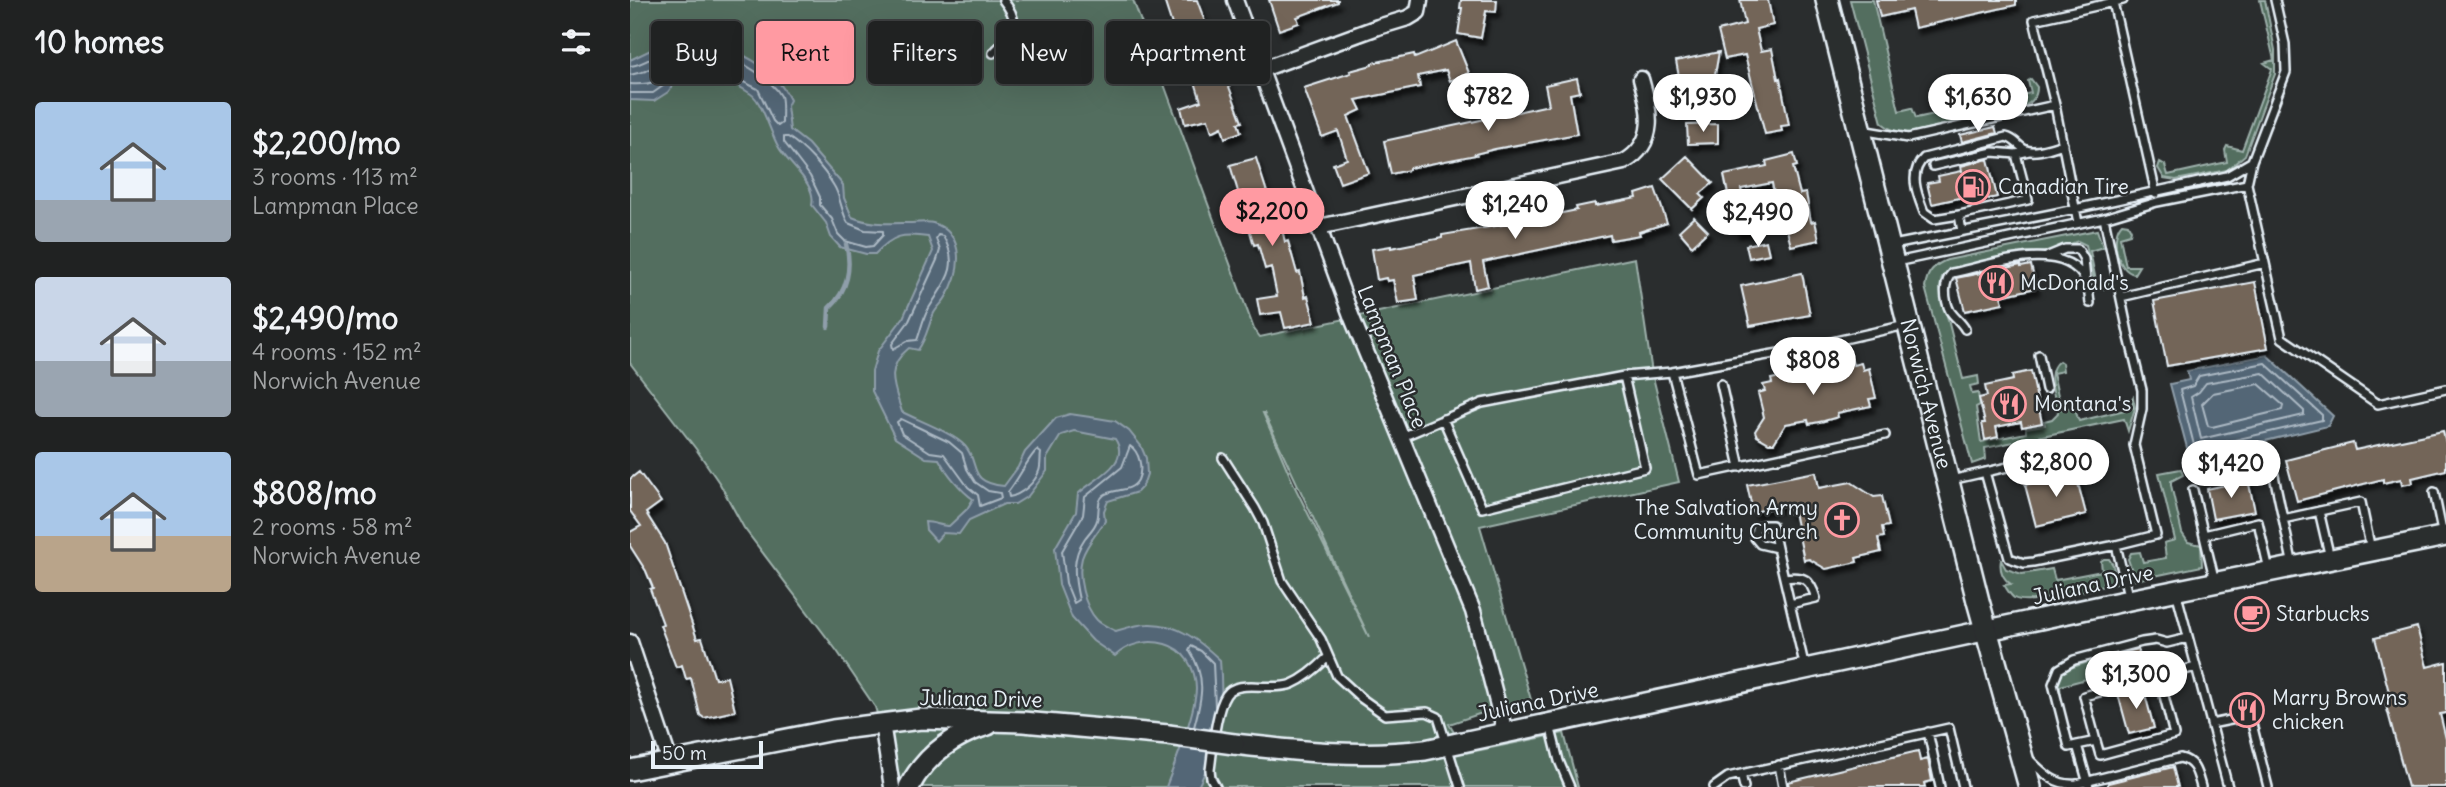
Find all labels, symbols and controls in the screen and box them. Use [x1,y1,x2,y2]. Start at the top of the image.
chip: Buy [651,21,742,84]
chip: Rent [756,21,854,84]
chip: Filters [868,21,982,84]
chip: New [996,21,1092,84]
chip: Apartment [1106,21,1270,84]
text: 10 homes [35,23,164,61]
icon: filters [557,23,595,61]
pin: $782 [1447,74,1529,133]
pin: $1,930 [1646,74,1760,134]
pin: $1,630 [1921,74,2035,134]
text: $782 [1463,81,1513,110]
text: $1,930 [1669,82,1737,111]
text: $1,630 [1944,82,2012,111]
text: $2,200/mo [252,124,401,162]
icon: home [91,130,175,214]
text: 3 rooms · 113 m² [252,162,418,191]
fuel station icon: Canadian Tire [1954,168,1992,206]
place label: Canadian Tire [1998,173,2129,200]
pin: $1,240 [1458,182,1572,241]
pin: $2,200 [1215,188,1329,248]
text: $1,240 [1482,189,1548,218]
pin: $2,490 [1701,190,1815,249]
text: Lampman Place [252,191,419,220]
text: $2,200 [1235,196,1309,225]
text: $2,490 [1722,197,1794,226]
restaurant icon: McDonald's [1977,264,2015,302]
place label: McDonald's [2020,269,2129,296]
street label: Lampman Place [1351,281,1433,432]
text: $2,490/mo [252,299,398,337]
icon: home [91,305,175,389]
street label: Norwich Avenue [1895,316,1958,472]
text: 4 rooms · 152 m² [252,337,422,366]
pin: $808 [1772,338,1854,397]
text: $808 [1786,345,1840,374]
text: Norwich Avenue [252,366,421,395]
restaurant icon: Montana's [1990,385,2028,423]
place label: Montana's [2034,390,2131,417]
pin: $2,800 [1999,440,2113,499]
pin: $1,420 [2174,440,2288,500]
text: $2,800 [2019,447,2093,476]
text: $1,420 [2198,448,2264,477]
text: $808/mo [252,474,377,512]
icon: home [91,480,175,564]
place label: The Salvation Army Community Church [1633,494,1818,545]
church icon: The Salvation Army Community Church [1823,501,1861,539]
text: 2 rooms · 58 m² [252,512,413,541]
text: Norwich Avenue [252,541,421,570]
street label: Juliana Drive [2030,559,2156,611]
cafe icon: Starbucks [2233,595,2271,633]
place label: Starbucks [2276,600,2370,627]
pin: $1,300 [2079,652,2193,711]
text: $1,300 [2101,659,2171,688]
street label: Juliana Drive [1475,676,1601,728]
street label: Juliana Drive [919,684,1043,713]
place label: Marry Browns chicken [2272,684,2407,735]
restaurant icon: Marry Browns chicken [2228,691,2266,729]
scale bar [651,738,763,770]
text: 50 m [662,741,707,765]

